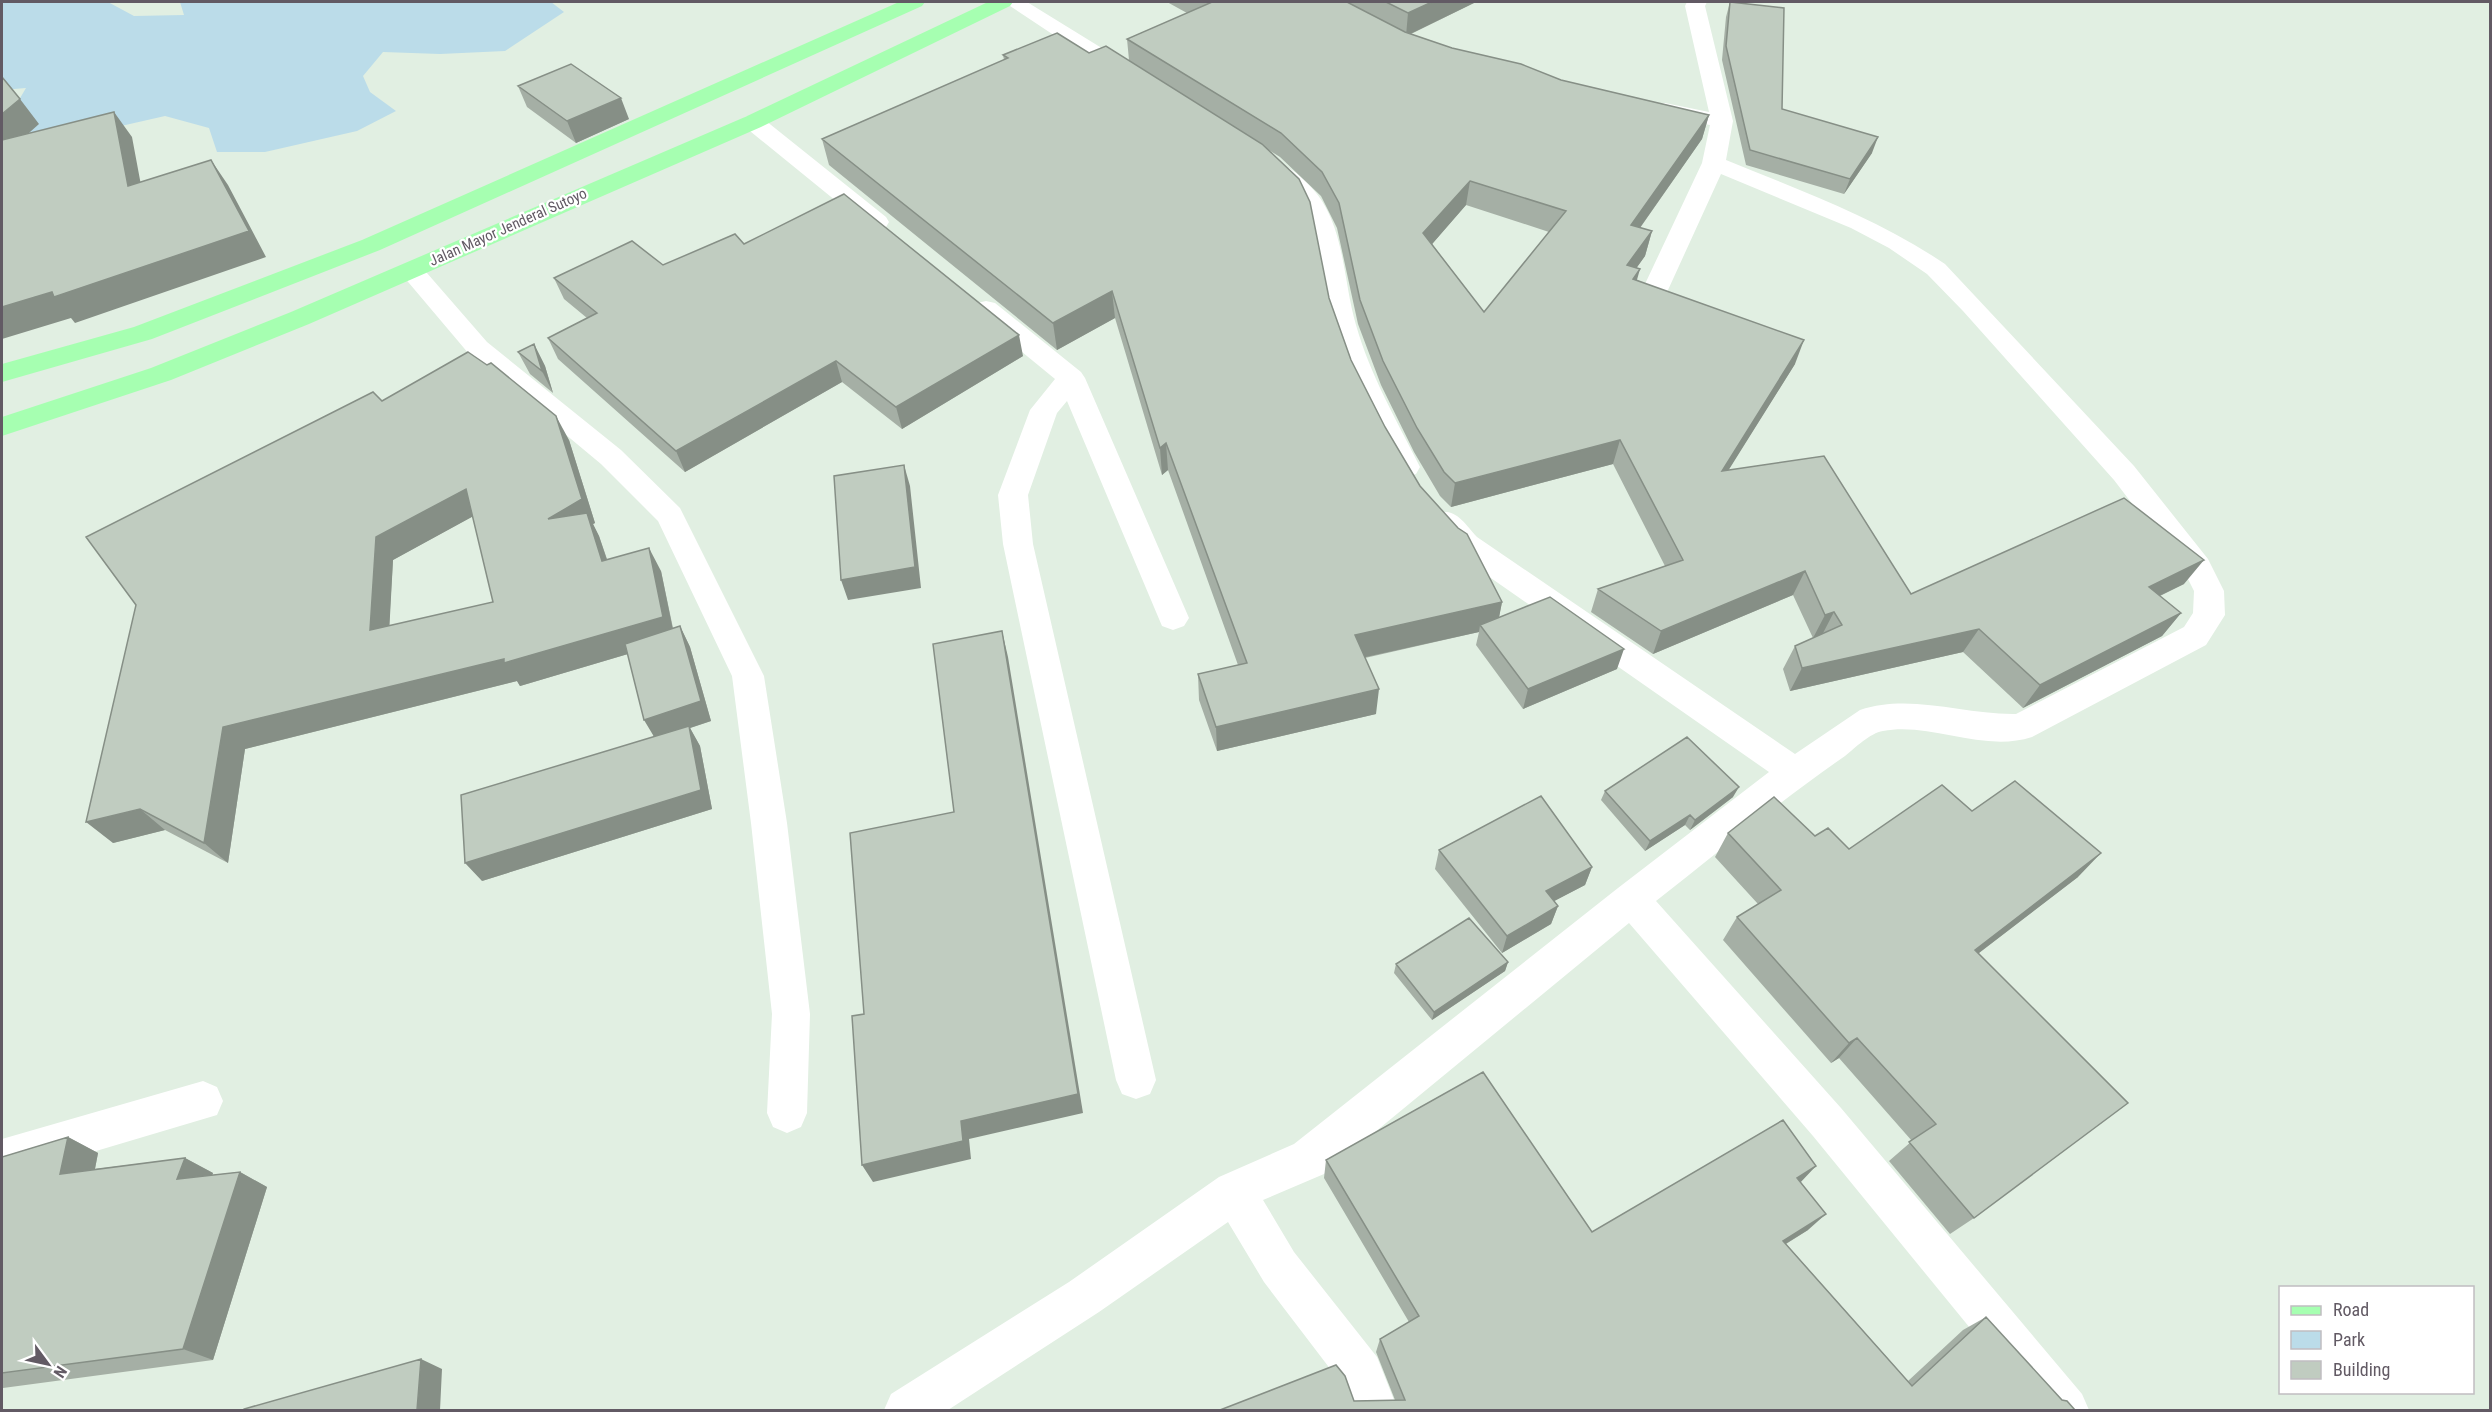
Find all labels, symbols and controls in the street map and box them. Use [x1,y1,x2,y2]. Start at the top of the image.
street label: Jalan Mayor Jenderal Sutoyo [426,184,590,270]
legend [2279,1286,2474,1394]
text: Road [2333,1299,2369,1320]
text: Park [2333,1329,2365,1350]
north arrow [18,1334,78,1394]
text: Building [2333,1359,2390,1380]
text: N [50,1363,71,1381]

